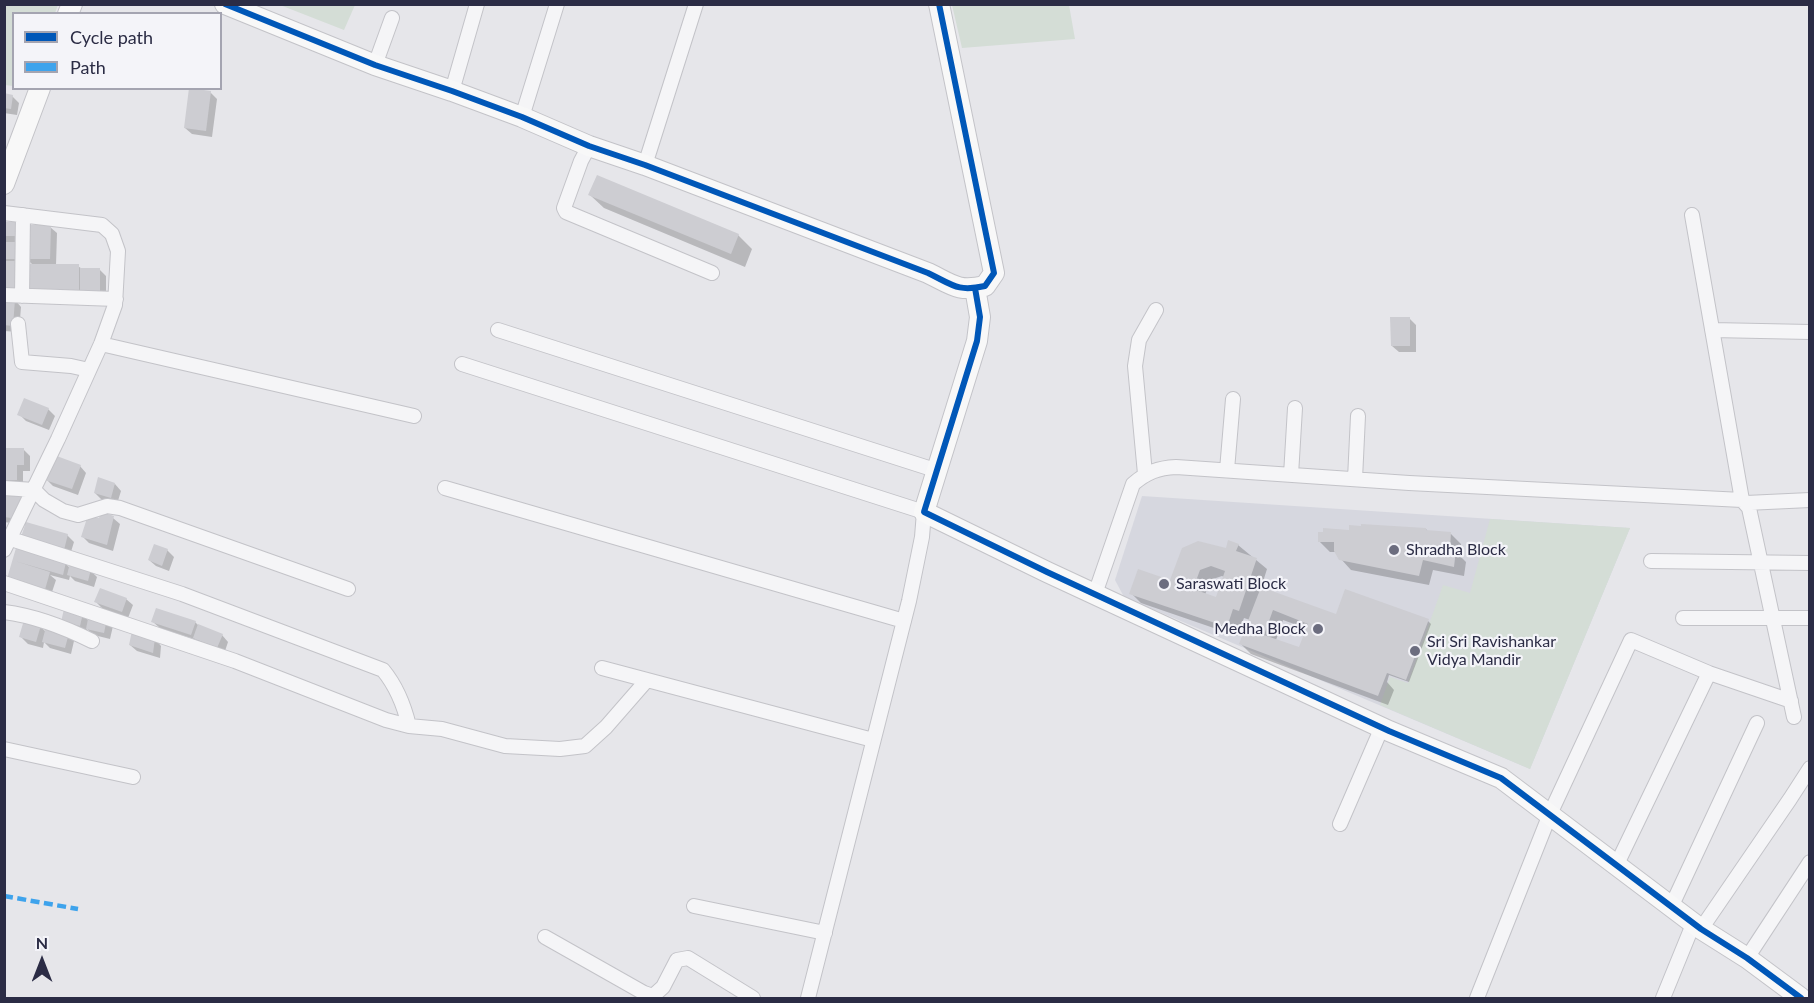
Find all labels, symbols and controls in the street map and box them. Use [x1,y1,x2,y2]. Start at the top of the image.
legend [12,12,222,90]
text: Cycle path [70,26,153,48]
text: Path [70,56,106,78]
place label: Shradha Block [1406,540,1506,560]
marker: Shradha Block [1387,543,1401,557]
place label: Saraswati Block [1176,574,1286,594]
marker: Saraswati Block [1157,577,1171,591]
place label: Medha Block [1214,619,1306,639]
marker: Medha Block [1311,622,1325,636]
place label: Sri Sri Ravishankar Vidya Mandir [1427,632,1556,670]
marker: Sri Sri Ravishankar Vidya Mandir [1408,644,1422,658]
north arrow [12,931,72,991]
text: N [36,933,48,952]

